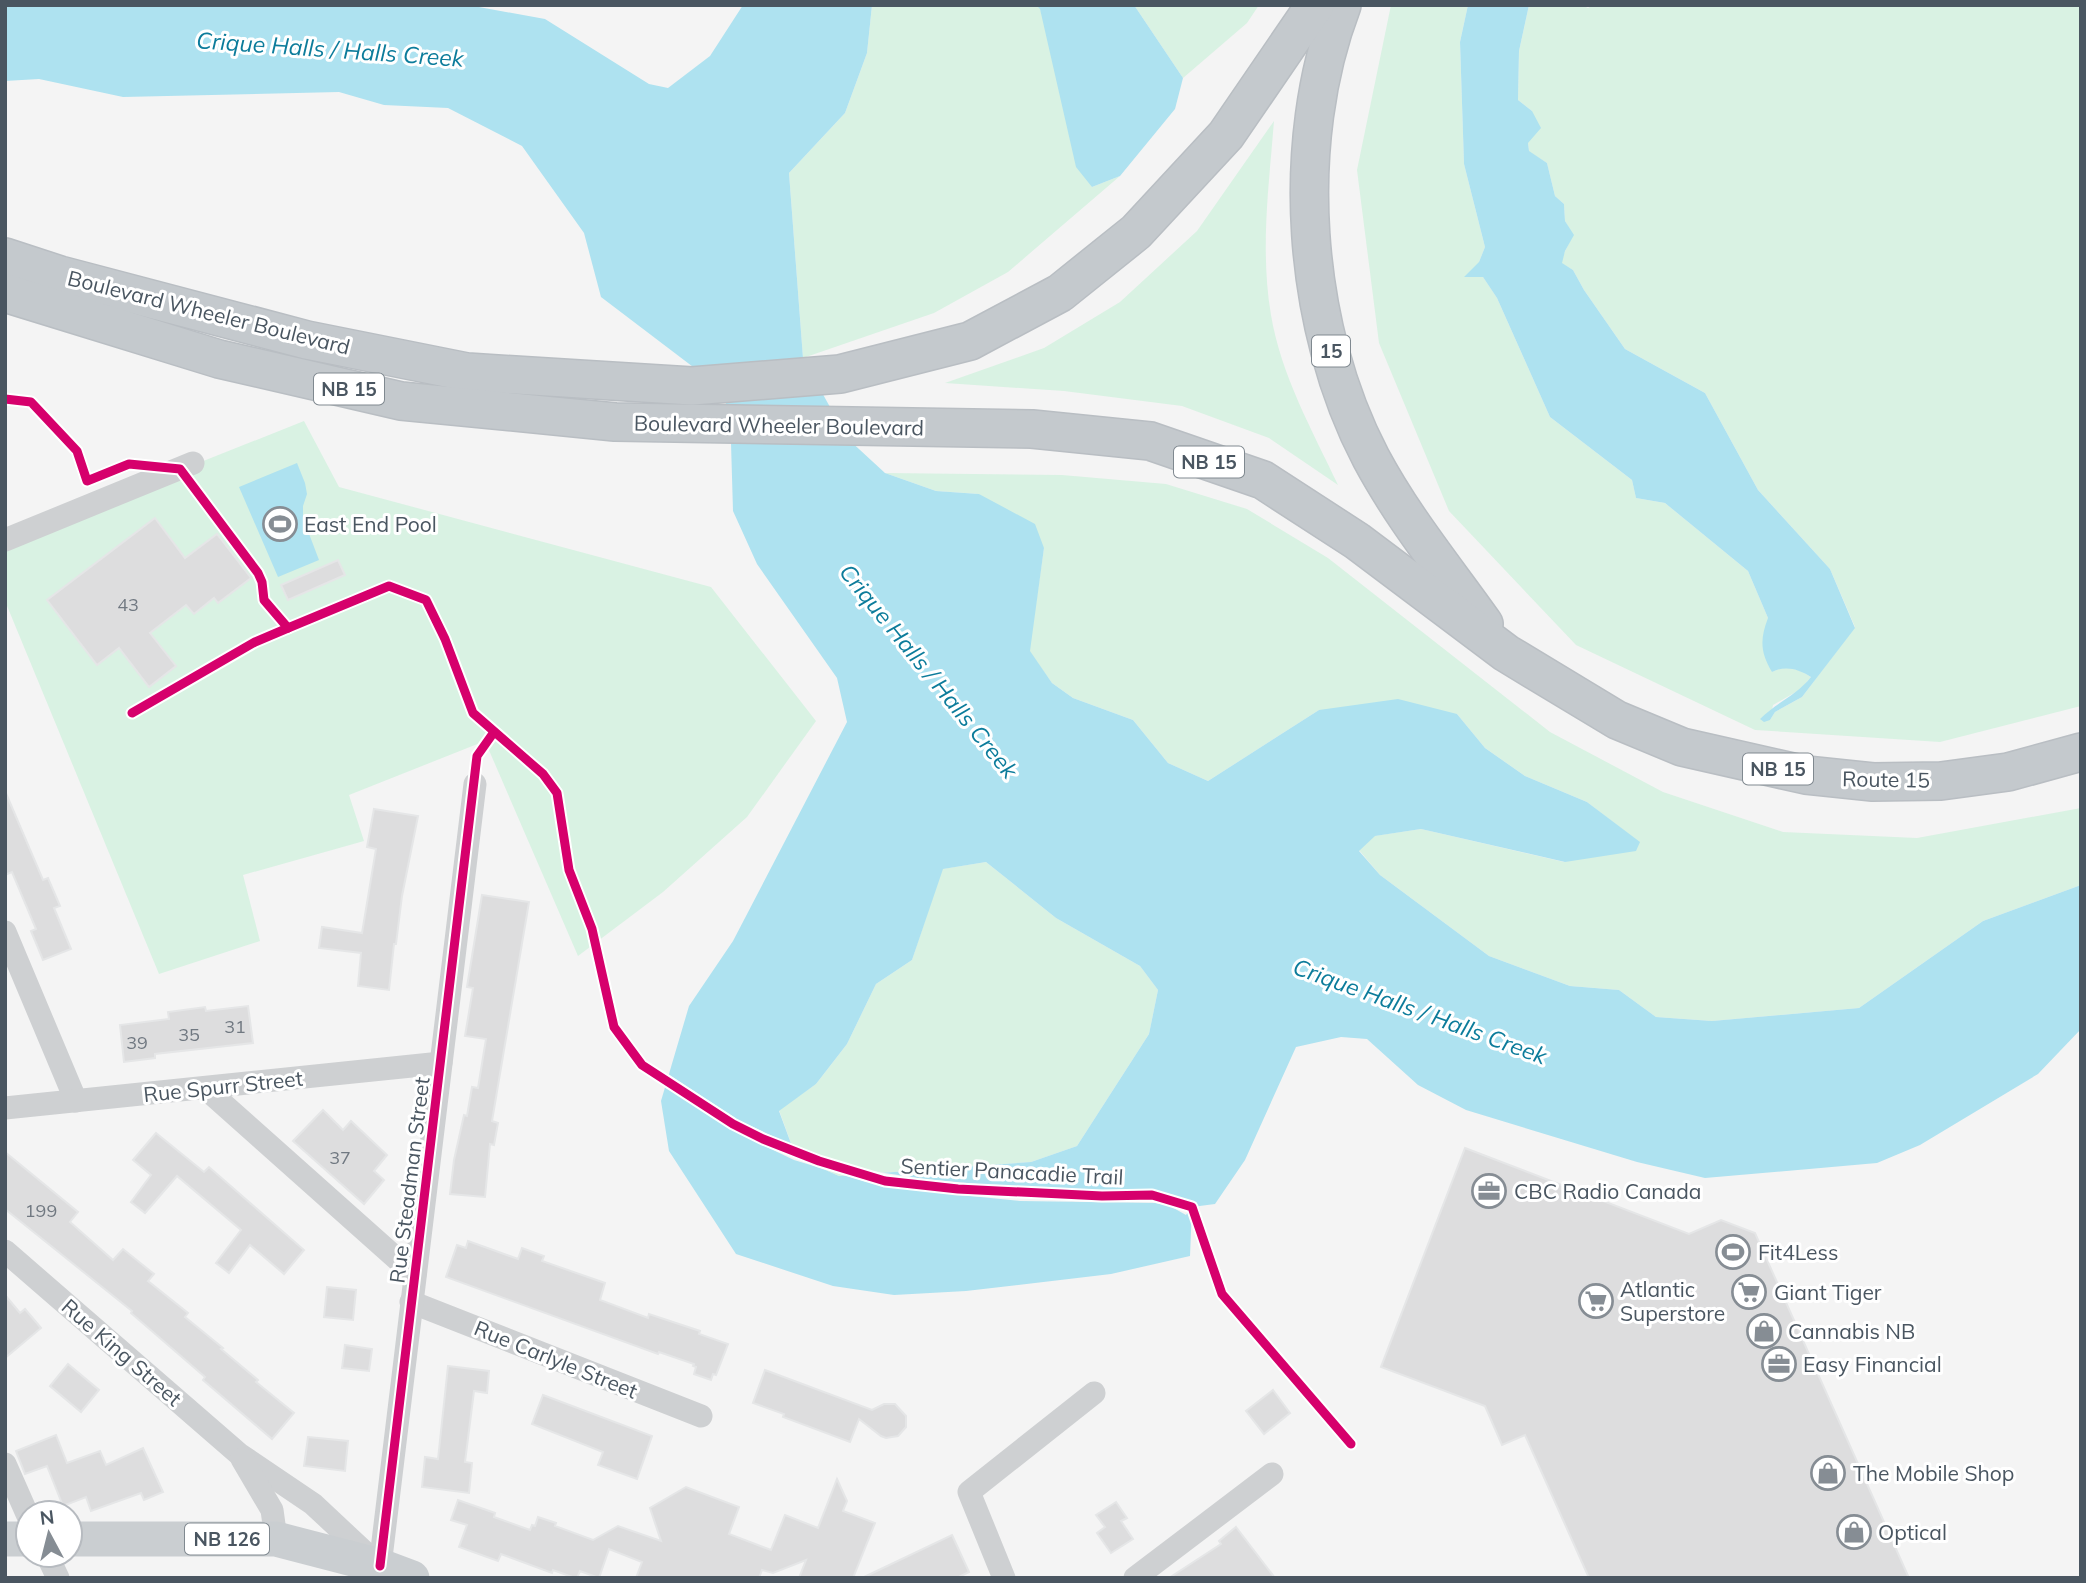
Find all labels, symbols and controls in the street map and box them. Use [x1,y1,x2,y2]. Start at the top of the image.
water label: Crique Halls / Halls Creek [195,25,466,73]
street label: Boulevard Wheeler Boulevard [65,264,353,360]
road number: 15 [1312,336,1350,366]
road number: NB 15 [314,374,384,404]
street label: Boulevard Wheeler Boulevard [634,409,924,441]
road number: NB 15 [1174,446,1244,477]
sports icon: East End Pool [261,505,299,543]
place label: East End Pool [304,511,437,537]
water label: Crique Halls / Halls Creek [833,558,1025,785]
house number: 43 [117,593,139,616]
road number: NB 15 [1743,754,1813,784]
street label: Route 15 [1842,765,1930,793]
water label: Crique Halls / Halls Creek [1289,952,1552,1071]
house number: 31 [224,1015,246,1038]
house number: 35 [178,1023,200,1046]
house number: 39 [126,1031,148,1054]
street label: Rue Spurr Street [142,1065,304,1107]
street label: Rue Steadman Street [383,1076,435,1284]
house number: 37 [329,1146,351,1169]
street label: Sentier Panacadie Trail [900,1152,1124,1190]
office icon: CBC Radio Canada [1470,1172,1508,1210]
place label: CBC Radio Canada [1514,1178,1701,1204]
house number: 199 [25,1199,57,1222]
sports icon: Fit4Less [1714,1233,1752,1271]
place label: Fit4Less [1758,1239,1838,1265]
supermarket icon: Giant Tiger [1730,1273,1768,1311]
place label: Atlantic Superstore [1620,1276,1725,1326]
place label: Giant Tiger [1774,1279,1882,1305]
supermarket icon: Atlantic Superstore [1577,1282,1615,1320]
street label: Rue King Street [57,1293,187,1411]
shop icon: Cannabis NB [1745,1312,1783,1350]
street label: Rue Carlyle Street [471,1314,641,1404]
place label: Cannabis NB [1788,1318,1915,1344]
office icon: Easy Financial [1760,1345,1798,1383]
place label: Easy Financial [1803,1351,1942,1377]
shop icon: The Mobile Shop [1809,1454,1847,1492]
place label: The Mobile Shop [1853,1460,2014,1486]
north arrow [14,1499,84,1569]
text: N [38,1504,56,1530]
shop icon: Optical [1835,1513,1873,1551]
place label: Optical [1878,1519,1947,1545]
road number: NB 126 [185,1524,269,1554]

